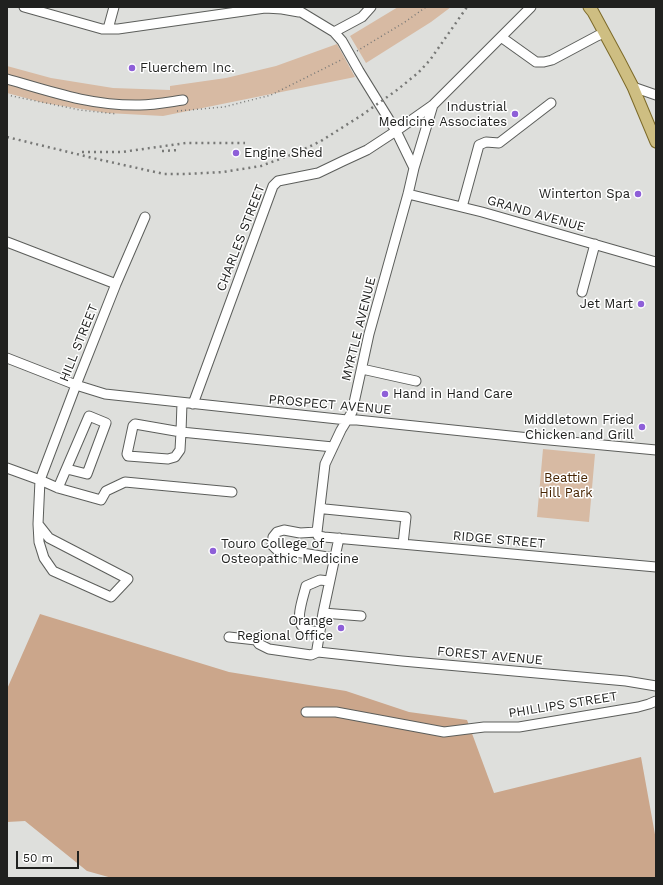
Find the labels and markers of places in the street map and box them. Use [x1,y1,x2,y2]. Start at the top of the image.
place label: Fluerchem Inc. [140,60,235,76]
marker: Fluerchem Inc. [127,63,137,73]
place label: Industrial Medicine Associates [379,99,507,130]
marker: Industrial Medicine Associates [510,109,520,119]
place label: Engine Shed [244,145,323,161]
marker: Engine Shed [231,148,241,158]
place label: Winterton Spa [539,186,630,202]
marker: Winterton Spa [633,189,643,199]
place label: Jet Mart [580,296,633,312]
marker: Jet Mart [636,299,646,309]
place label: Hand in Hand Care [393,386,513,402]
marker: Hand in Hand Care [380,389,390,399]
place label: Middletown Fried Chicken and Grill [524,412,634,443]
marker: Middletown Fried Chicken and Grill [637,422,647,432]
place label: Touro College of Osteopathic Medicine [221,536,359,567]
marker: Touro College of Osteopathic Medicine [208,546,218,556]
place label: Orange Regional Office [237,613,333,644]
marker: Orange Regional Office [336,623,346,633]

